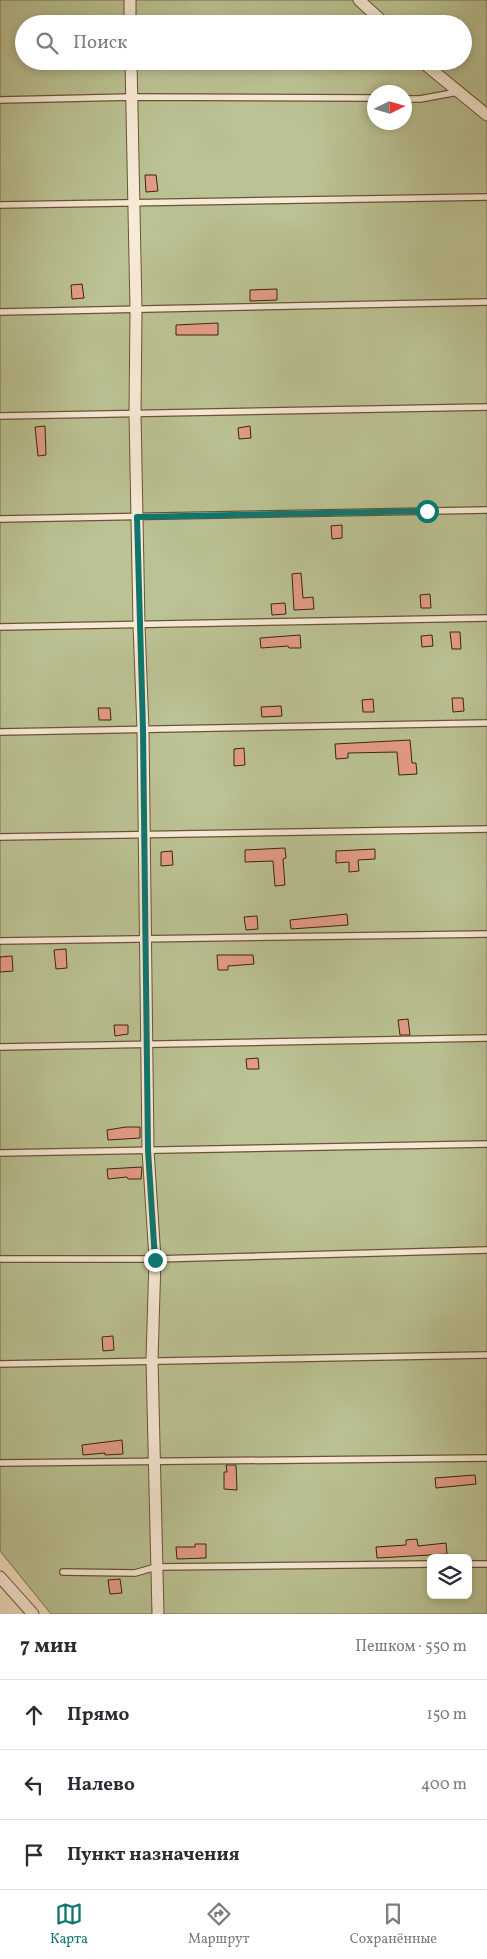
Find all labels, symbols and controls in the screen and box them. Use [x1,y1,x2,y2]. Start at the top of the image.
search box [15,15,472,70]
icon: search [33,29,61,57]
text: Поиск [73,30,127,56]
north arrow [367,85,412,130]
route start [416,500,439,523]
route end [144,1249,167,1272]
map controls [427,1554,472,1599]
button: layers [427,1554,472,1599]
text: 7 мин [20,1632,77,1661]
text: Пешком · 550 m [355,1636,467,1658]
icon: ahead [20,1701,48,1729]
text: Прямо [67,1702,129,1728]
text: 150 m [426,1704,467,1726]
icon: left [20,1771,48,1799]
text: Налево [67,1772,135,1798]
text: 400 m [421,1774,467,1796]
icon: arrive [20,1841,48,1869]
text: Пункт назначения [67,1842,240,1868]
tab: Карта [50,1900,88,1949]
tab: Маршрут [188,1900,250,1949]
tab: Сохранённые [350,1900,437,1949]

